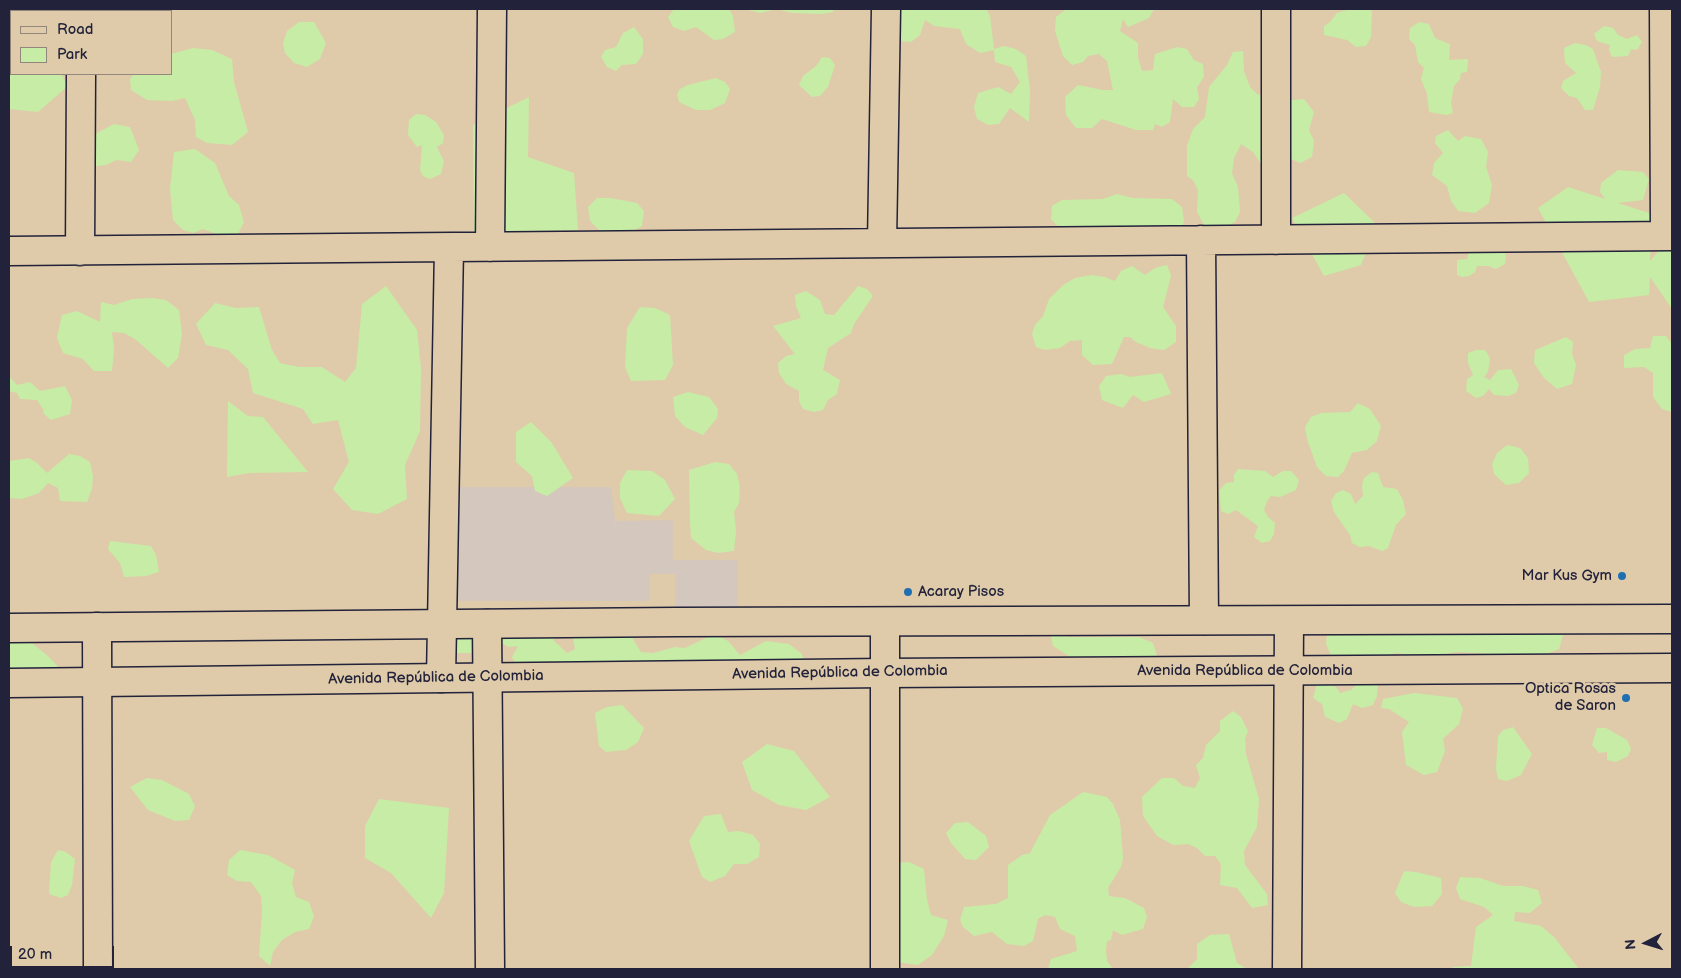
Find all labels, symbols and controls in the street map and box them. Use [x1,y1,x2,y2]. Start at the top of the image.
legend [10,10,172,75]
text: Road [57,20,93,39]
text: Park [57,45,87,64]
place label: Mar Kus Gym [1521,567,1612,585]
marker: Mar Kus Gym [1616,570,1628,582]
place label: Acaray Pisos [918,583,1004,601]
marker: Acaray Pisos [902,586,914,598]
street label: Avenida República de Colombia [732,662,948,684]
street label: Avenida República de Colombia [1137,662,1353,680]
street label: Avenida República de Colombia [328,667,544,689]
place label: Optica Rosas de Saron [1525,680,1616,715]
marker: Optica Rosas de Saron [1620,692,1632,704]
north arrow [1621,918,1671,968]
scale bar [12,936,116,968]
text: N [1622,938,1639,950]
text: 20 m [18,945,52,964]

